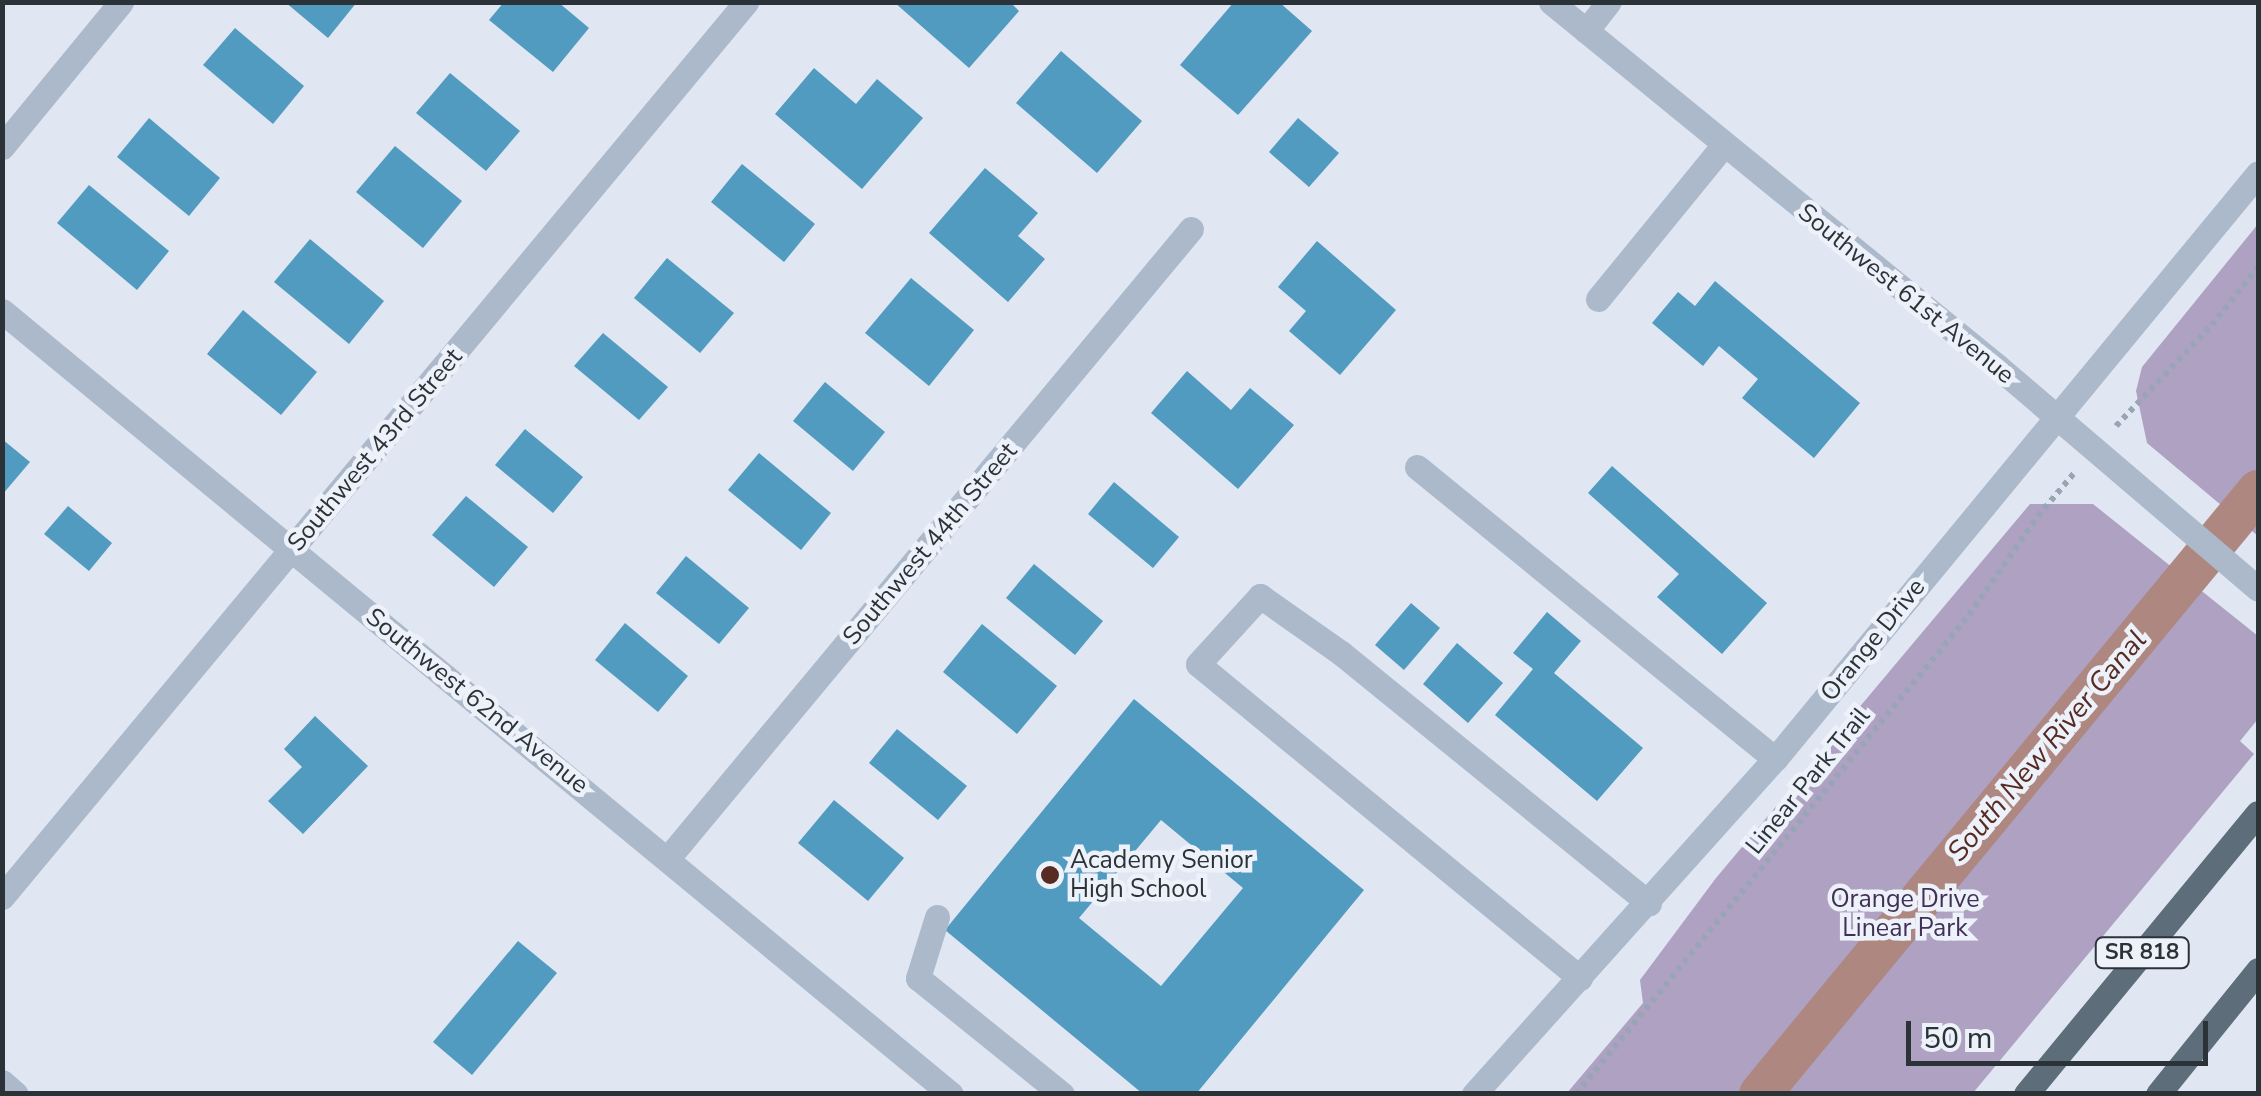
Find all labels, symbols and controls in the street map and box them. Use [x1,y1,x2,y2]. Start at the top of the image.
street label: Southwest 61st Avenue [1792,198,2020,390]
street label: Southwest 43rd Street [281,343,469,557]
street label: Southwest 44th Street [837,437,1023,651]
street label: Orange Drive [1814,573,1932,707]
street label: Southwest 62nd Avenue [360,602,594,800]
water label: South New River Canal [1940,624,2154,868]
street label: Linear Park Trail [1740,702,1876,860]
place label: Academy Senior High School [1070,846,1253,905]
marker: Academy Senior High School [1039,864,1061,886]
park label: Orange Drive Linear Park [1830,885,1980,944]
road number: SR 818 [2094,936,2190,970]
scale bar [1911,1001,2214,1063]
text: 50 m [1923,1018,1992,1059]

